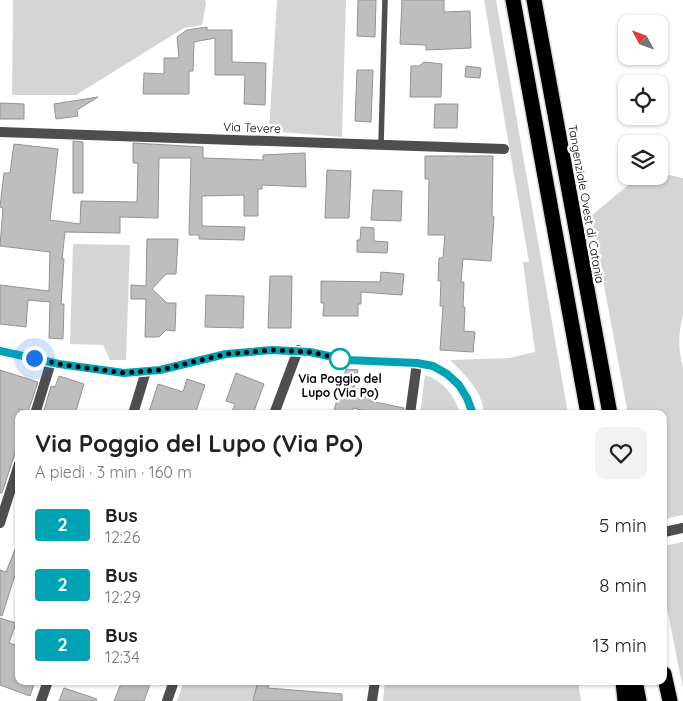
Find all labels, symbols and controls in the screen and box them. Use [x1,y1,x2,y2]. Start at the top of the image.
north arrow [618,15,668,65]
map controls [618,15,668,185]
button: locate [618,75,668,125]
street label: Via Tevere [223,119,281,136]
street label: Tangenziale Ovest di Catania [565,123,608,285]
button: layers [618,135,668,185]
your location [22,346,47,371]
marker: Via Poggio del Lupo (Via Po) [329,348,351,370]
place label: Via Poggio del Lupo (Via Po) [298,371,382,400]
button: heart [595,427,647,479]
text: Via Poggio del Lupo (Via Po) [35,428,363,458]
text: A piedi · 3 min · 160 m [35,462,192,482]
text: Bus [105,503,138,527]
text: 2 [57,513,68,536]
text: 5 min [599,513,647,537]
text: 12:26 [105,527,140,547]
text: Bus [105,563,138,587]
text: 2 [57,573,68,596]
text: 8 min [599,573,647,597]
text: 12:29 [105,587,141,607]
text: Bus [105,623,138,647]
text: 2 [57,633,68,656]
text: 13 min [592,633,647,657]
text: 12:34 [105,647,140,667]

